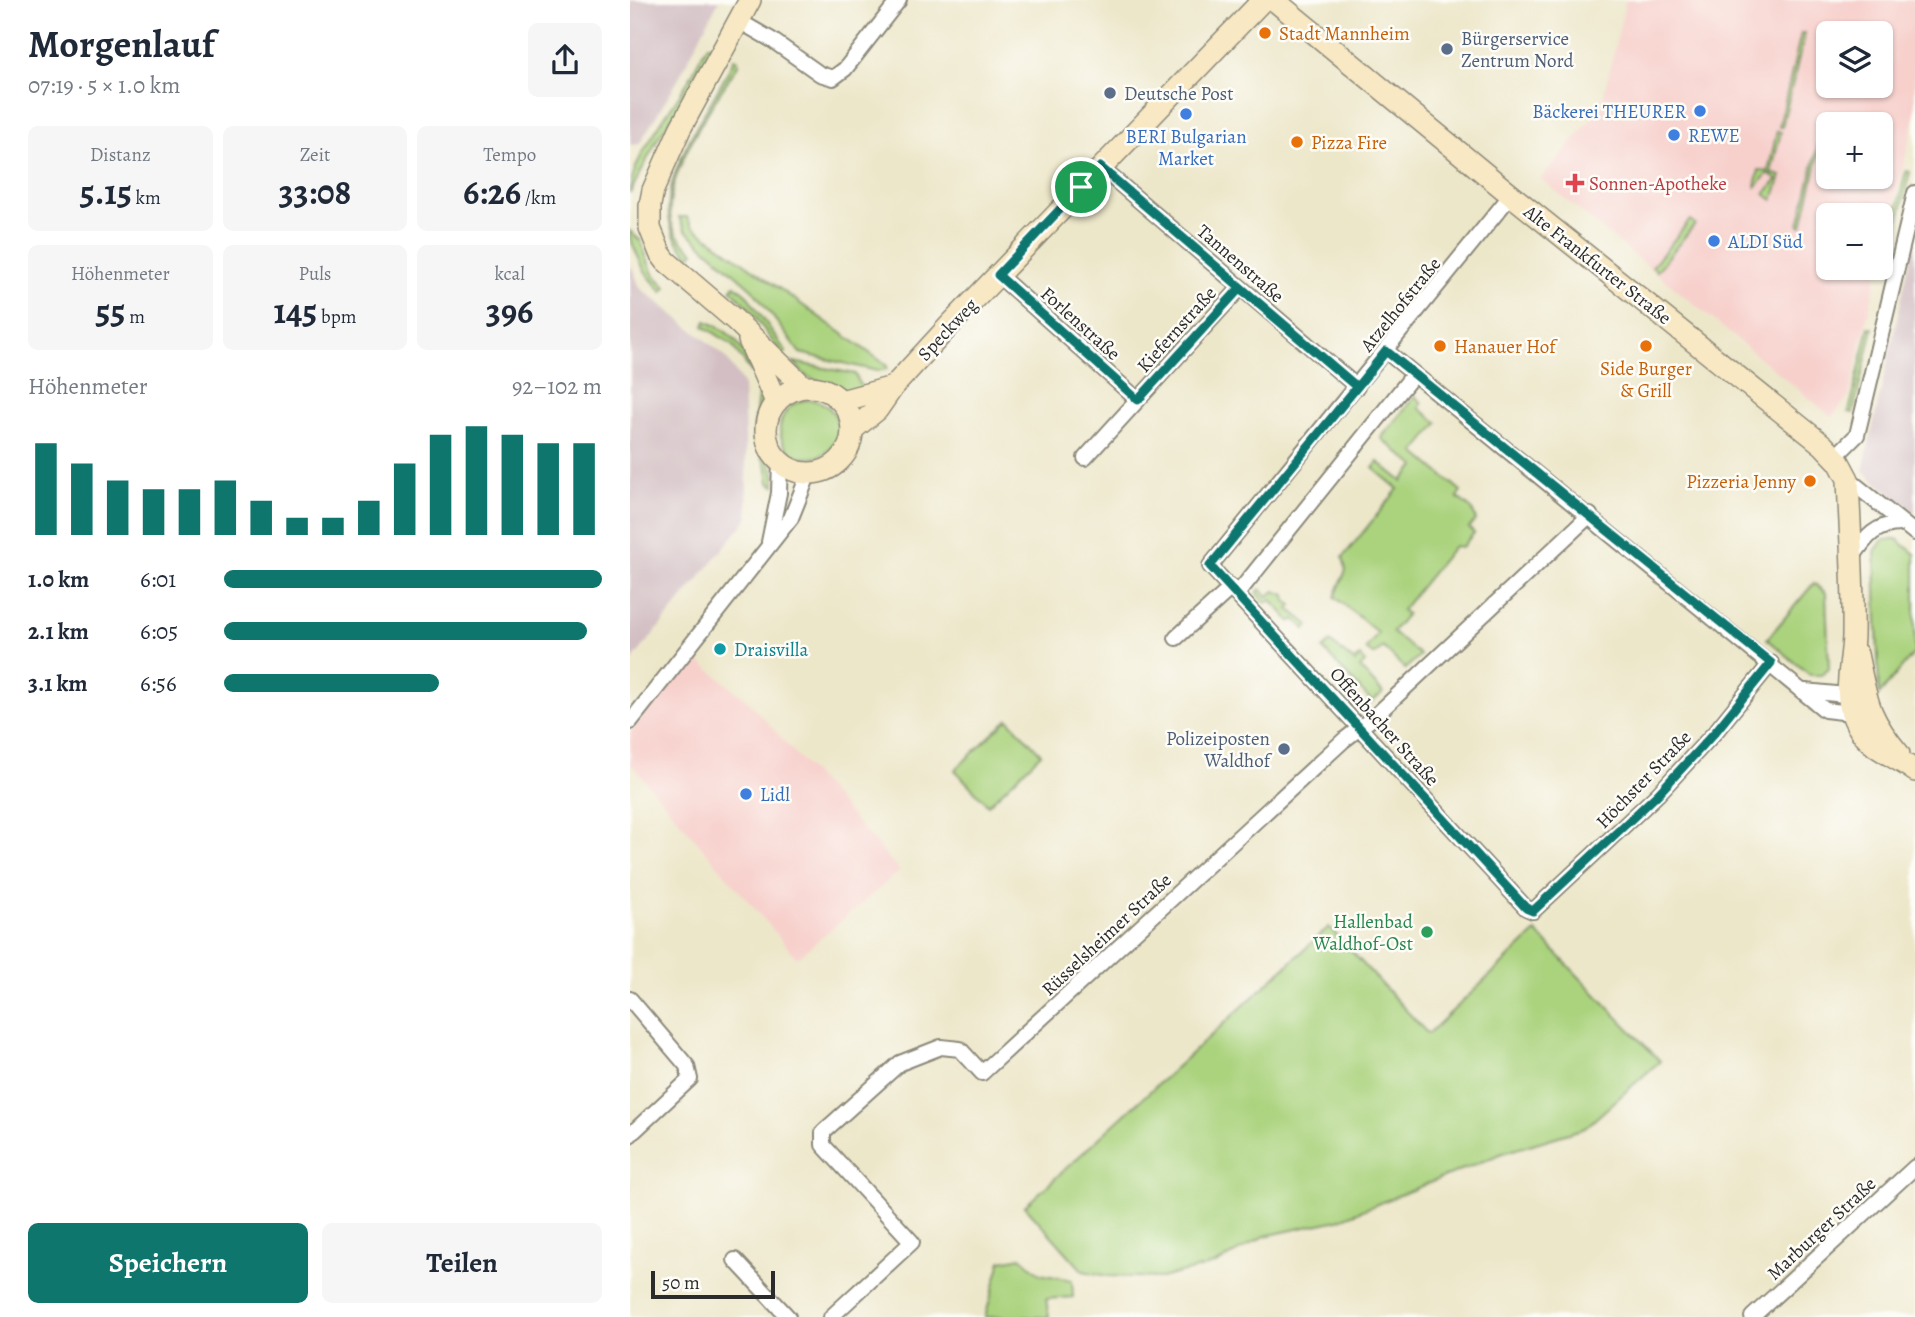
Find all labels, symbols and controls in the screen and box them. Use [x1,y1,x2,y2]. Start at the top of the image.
text: Morgenlauf [28,18,215,70]
place label: Stadt Mannheim [1279,21,1410,47]
map controls [1816,21,1893,280]
button: layers [1816,21,1893,98]
button: share [528,23,602,97]
marker: Stadt Mannheim [1257,25,1273,41]
place label: Bürgerservice Zentrum Nord [1461,26,1575,74]
marker: Bürgerservice Zentrum Nord [1439,41,1455,57]
text: 07:19 · 5 × 1.0 km [28,70,180,101]
place label: Deutsche Post [1124,81,1234,107]
marker: Deutsche Post [1102,85,1118,101]
place label: Bäckerei THEURER [1532,99,1686,125]
marker: Bäckerei THEURER [1692,103,1708,119]
marker: BERI Bulgarian Market [1178,106,1194,122]
button: + [1816,112,1893,189]
place label: REWE [1688,123,1740,149]
place label: BERI Bulgarian Market [1125,124,1247,172]
marker: REWE [1666,127,1682,143]
place label: Pizza Fire [1311,130,1387,156]
marker: Pizza Fire [1289,134,1305,150]
text: Distanz [90,142,151,168]
text: Zeit [300,142,330,168]
text: Tempo [483,142,536,168]
pin [1051,157,1111,217]
text: 5.15 [80,168,132,216]
text: 33:08 [279,168,351,216]
text: 6:26 [463,168,521,216]
icon: arrive [1062,168,1100,206]
place label: Sonnen-Apotheke [1589,171,1727,197]
marker: Sonnen-Apotheke [1567,175,1583,191]
text: km [132,185,161,211]
text: /km [521,185,556,211]
street label: Alte Frankfurter Straße [1517,198,1677,331]
button: − [1816,203,1893,280]
street label: Tannenstraße [1191,219,1289,309]
place label: ALDI Süd [1727,229,1804,255]
marker: ALDI Süd [1706,233,1722,249]
street label: Atzelhofstraße [1354,252,1447,358]
text: Höhenmeter [71,261,170,287]
text: Puls [298,261,332,287]
text: kcal [494,261,525,287]
street label: Forlenstraße [1035,281,1126,366]
street label: Kiefernstraße [1131,281,1222,378]
text: 55 [96,287,125,335]
text: 145 [273,287,317,335]
text: 396 [486,287,533,335]
street label: Speckweg [912,292,984,367]
text: m [125,304,145,330]
text: bpm [317,304,357,330]
place label: Hanauer Hof [1454,334,1558,360]
marker: Hanauer Hof [1432,338,1448,354]
marker: Side Burger & Grill [1638,338,1654,354]
place label: Side Burger & Grill [1600,356,1692,404]
text: Höhenmeter [28,371,148,402]
text: 92–102 m [512,371,602,402]
place label: Pizzeria Jenny [1686,469,1797,495]
marker: Pizzeria Jenny [1802,473,1818,489]
text: 1.0 km [28,564,89,595]
text: 6:01 [140,564,176,595]
text: 2.1 km [28,616,89,647]
text: 6:05 [140,616,178,647]
place label: Draisvilla [734,637,808,663]
marker: Draisvilla [712,641,728,657]
street label: Offenbacher Straße [1324,661,1445,792]
text: 3.1 km [28,668,88,699]
text: 6:56 [140,668,177,699]
street label: Höchster Straße [1590,725,1697,834]
place label: Polizeiposten Waldhof [1166,726,1273,774]
marker: Polizeiposten Waldhof [1276,741,1292,757]
place label: Lidl [760,782,790,808]
marker: Lidl [738,786,754,802]
street label: Rüsselsheimer Straße [1036,868,1177,1002]
place label: Hallenbad Waldhof-Ost [1312,909,1414,957]
marker: Hallenbad Waldhof-Ost [1419,924,1435,940]
street label: Marburger Straße [1761,1171,1882,1286]
button: Speichern [28,1223,308,1303]
button: Teilen [322,1223,602,1303]
scale bar [651,1268,775,1300]
text: 50 m [662,1270,700,1296]

